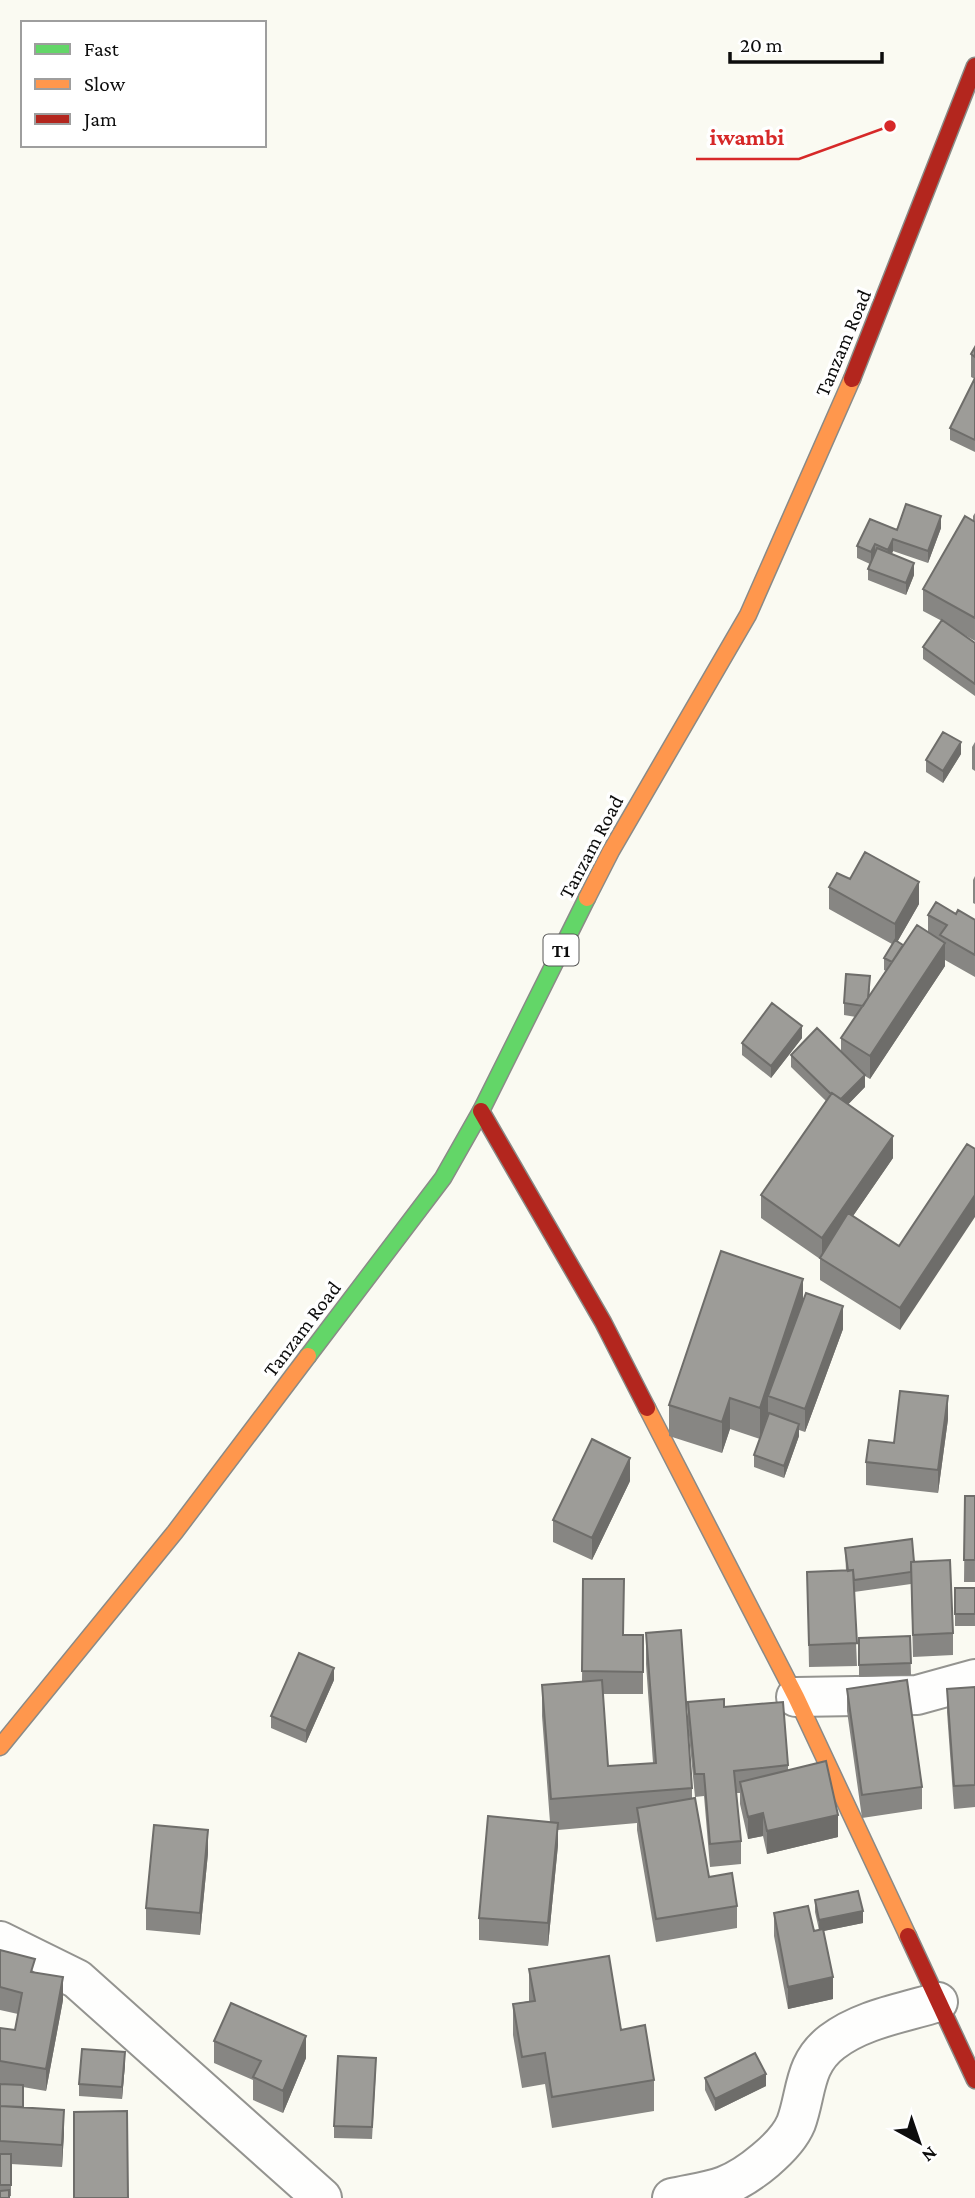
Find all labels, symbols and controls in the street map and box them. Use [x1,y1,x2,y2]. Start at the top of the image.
legend [21,21,266,147]
scale bar [730,21,882,65]
text: 20 m [740,33,783,57]
text: Fast [84,37,120,61]
text: Slow [84,72,126,96]
text: Jam [82,107,117,131]
callout: iwambi [696,115,799,159]
text: iwambi [710,124,785,150]
street label: Tanzam Road [810,286,876,400]
street label: Tanzam Road [554,791,628,903]
road number: T1 [544,934,578,966]
street label: Tanzam Road [258,1276,346,1382]
north arrow [884,2107,954,2177]
text: N [918,2142,941,2167]

